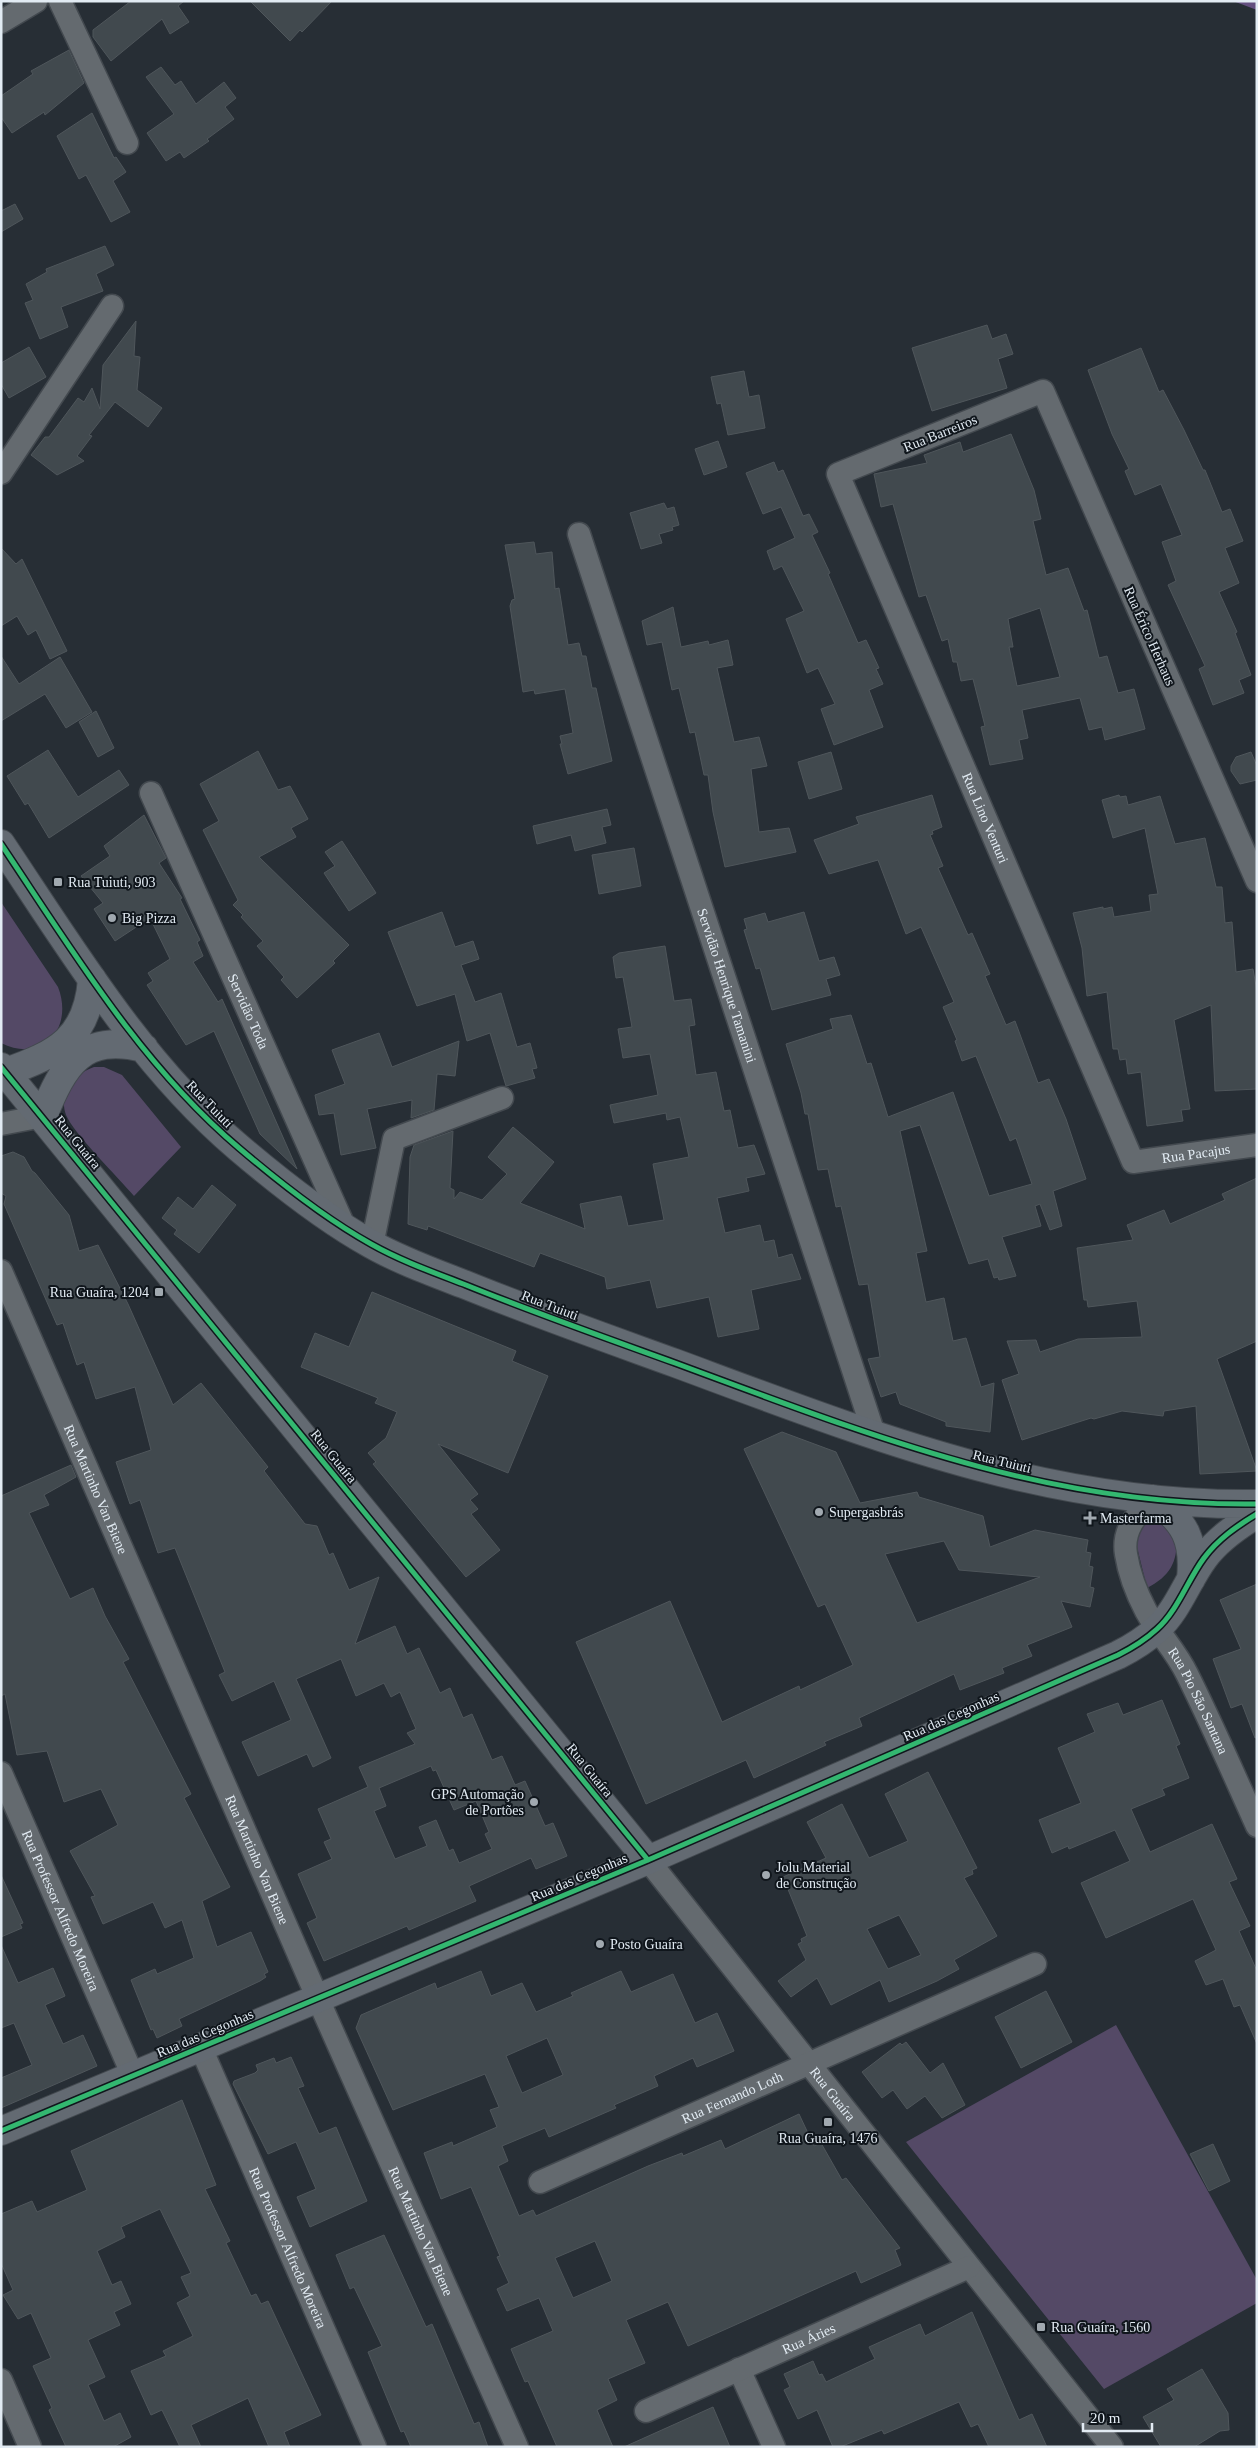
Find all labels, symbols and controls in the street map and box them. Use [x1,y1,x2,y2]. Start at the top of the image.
street label: Rua Barreiros [901,412,979,455]
street label: Rua Érico Herhaus [1121,584,1179,688]
street label: Rua Lino Venturi [959,771,1011,866]
place label: Rua Tuiuti, 903 [68,875,156,890]
marker: Rua Tuiuti, 903 [52,876,64,888]
street label: Servidão Henrique Tamanini [694,907,759,1065]
place label: Big Pizza [122,911,177,926]
marker: Big Pizza [106,912,118,924]
street label: Servidão Toda [225,972,272,1052]
street label: Rua Tuiuti [184,1078,236,1131]
street label: Rua Guaíra [52,1113,104,1173]
street label: Rua Pacajus [1161,1142,1231,1166]
place label: Rua Guaíra, 1204 [50,1285,149,1300]
marker: Rua Guaíra, 1204 [153,1286,165,1298]
street label: Rua Tuiuti [519,1288,580,1323]
street label: Rua Martinho Van Biene [61,1423,130,1556]
street label: Rua Guaíra [308,1427,360,1487]
street label: Rua Tuiuti [971,1447,1033,1476]
place label: Supergasbrás [829,1505,903,1520]
marker: Supergasbrás [813,1506,825,1518]
place label: Masterfarma [1100,1511,1172,1526]
marker: Masterfarma [1084,1512,1096,1524]
street label: Rua Pio São Santana [1165,1645,1231,1757]
street label: Rua das Cegonhas [901,1689,1002,1744]
street label: Rua Guaíra [564,1741,616,1801]
place label: GPS Automação de Portões [431,1787,524,1818]
street label: Rua Martinho Van Biene [222,1793,292,1927]
marker: GPS Automação de Portões [528,1796,540,1808]
street label: Rua Professor Alfredo Moreira [19,1828,102,1994]
street label: Rua das Cegonhas [529,1850,630,1905]
place label: Jolu Material de Construção [776,1860,856,1891]
marker: Jolu Material de Construção [760,1869,772,1881]
place label: Posto Guaíra [610,1937,684,1952]
marker: Posto Guaíra [594,1938,606,1950]
street label: Rua das Cegonhas [155,2006,256,2061]
street label: Rua Guaíra [807,2064,859,2125]
street label: Rua Fernando Loth [680,2069,785,2127]
marker: Rua Guaíra, 1476 [822,2116,834,2128]
place label: Rua Guaíra, 1476 [778,2131,878,2146]
street label: Rua Professor Alfredo Moreira [246,2165,330,2331]
street label: Rua Martinho Van Biene [385,2165,456,2298]
place label: Rua Guaíra, 1560 [1051,2320,1150,2335]
street label: Rua Áries [780,2321,838,2357]
marker: Rua Guaíra, 1560 [1035,2321,1047,2333]
scale bar [1083,2400,1152,2432]
text: 20 m [1090,2410,1121,2426]

